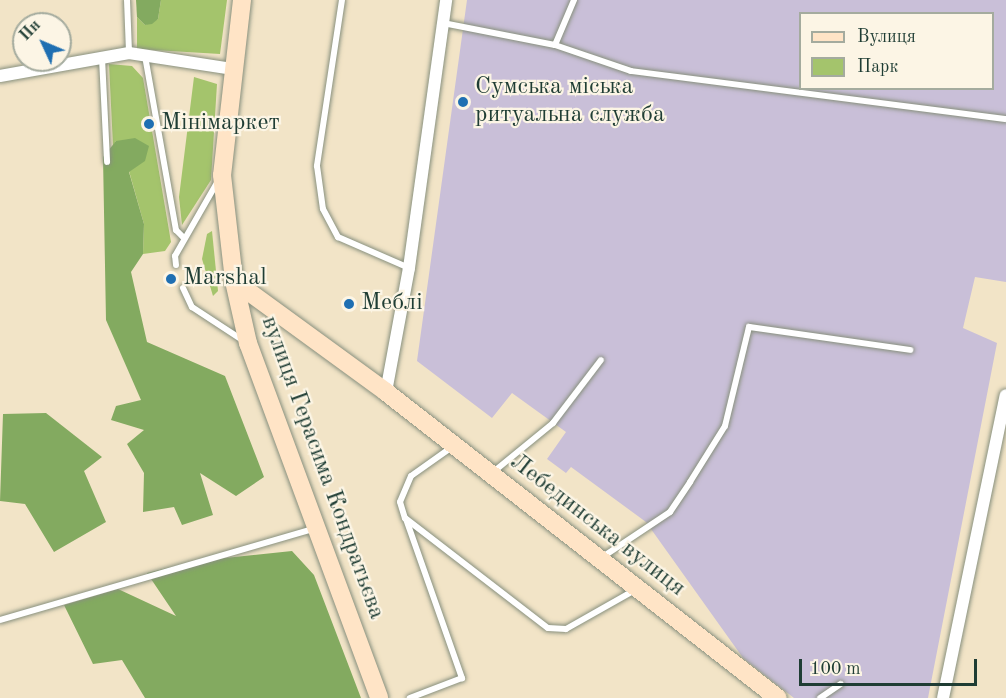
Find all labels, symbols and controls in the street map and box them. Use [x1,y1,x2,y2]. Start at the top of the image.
north arrow [12,12,72,72]
legend [799,12,994,90]
text: Пн [17,17,44,44]
text: Вулиця [857,28,916,46]
text: Парк [857,58,898,76]
place label: Сумська міська ритуальна служба [475,74,665,130]
marker: Сумська міська ритуальна служба [456,95,470,109]
place label: Мінімаркет [161,110,280,138]
marker: Мінімаркет [142,117,156,131]
place label: Marshal [183,265,267,293]
marker: Marshal [164,272,178,286]
place label: Меблі [361,290,423,318]
marker: Меблі [342,297,356,311]
street label: вулиця Герасима Кондратьєва [254,313,390,623]
street label: Лебединська вулиця [503,448,691,604]
scale bar [802,647,980,685]
text: 100 m [810,660,861,678]

